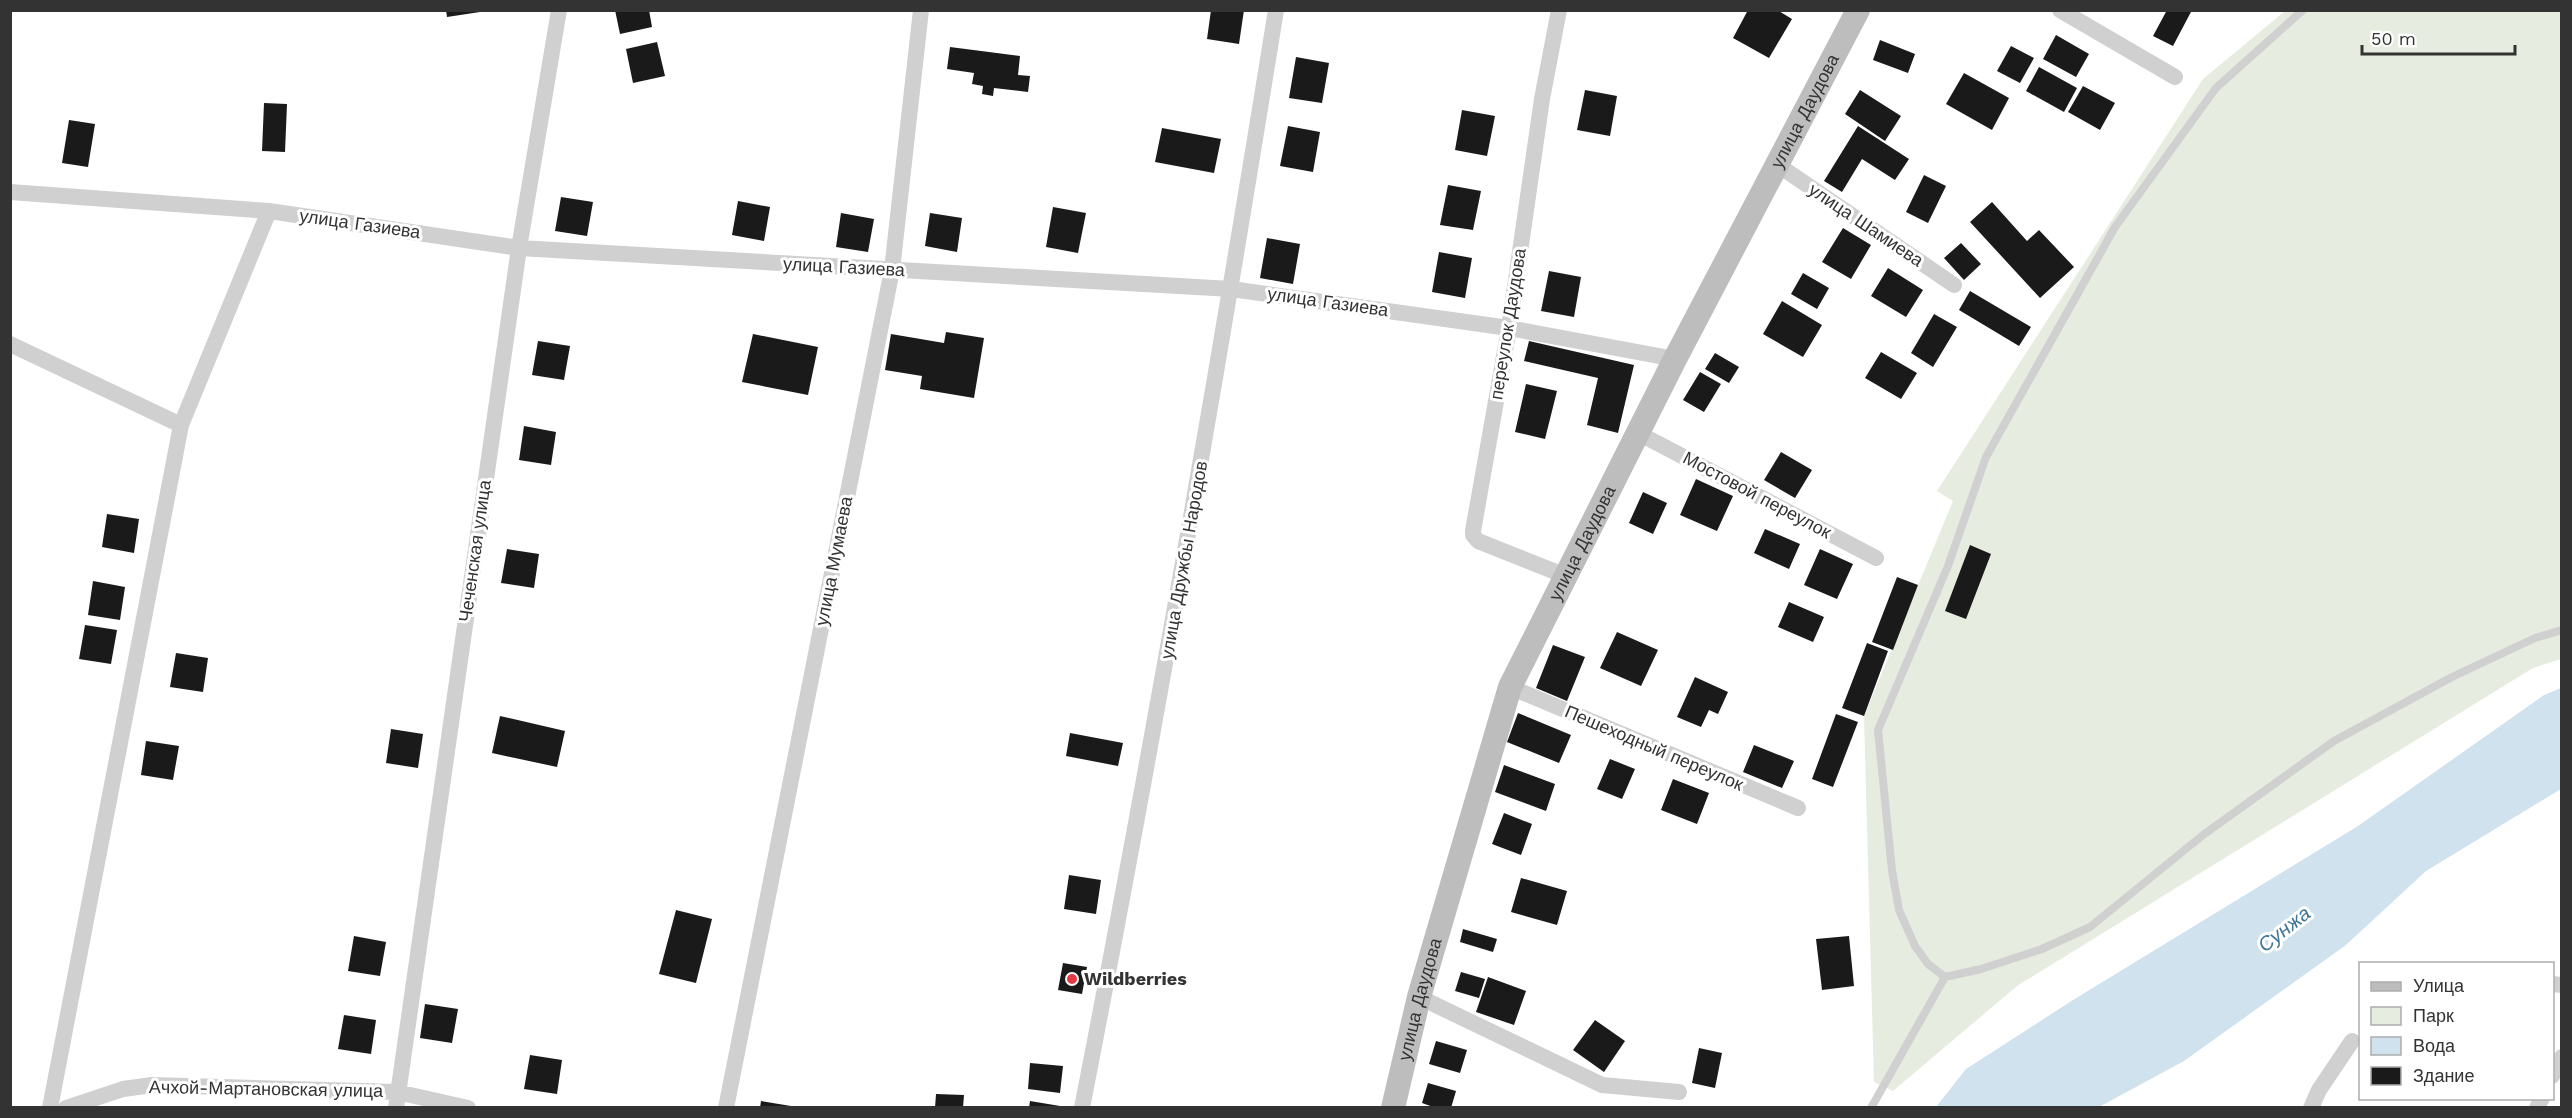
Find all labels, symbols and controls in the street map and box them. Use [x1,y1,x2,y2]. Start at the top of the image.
scale bar [2362,18,2515,56]
text: 50 m [2371,28,2416,49]
street label: улица Даудова [1766,49,1843,172]
street label: улица Шамиева [1805,178,1928,271]
street label: улица Газиева [298,205,423,243]
street label: переулок Даудова [1485,246,1530,401]
street label: улица Газиева [783,253,906,280]
street label: улица Газиева [1266,283,1391,321]
street label: Мостовой переулок [1680,447,1835,543]
street label: улица Дружбы Народов [1156,459,1211,661]
street label: Чеченская улица [454,477,495,623]
street label: улица Даудова [1544,481,1620,604]
street label: улица Мумаева [811,493,857,627]
street label: Пешеходный переулок [1562,700,1747,795]
water label: Сунжа [2253,901,2315,957]
street label: улица Даудова [1393,934,1446,1063]
legend [2359,962,2554,1100]
place label: Wildberries [1084,968,1187,989]
marker: Wildberries [1065,972,1079,986]
text: Улица [2413,975,2465,996]
text: Парк [2413,1005,2454,1026]
text: Вода [2413,1035,2456,1056]
text: Здание [2413,1065,2474,1086]
street label: Ачхой-Мартановская улица [149,1076,384,1101]

